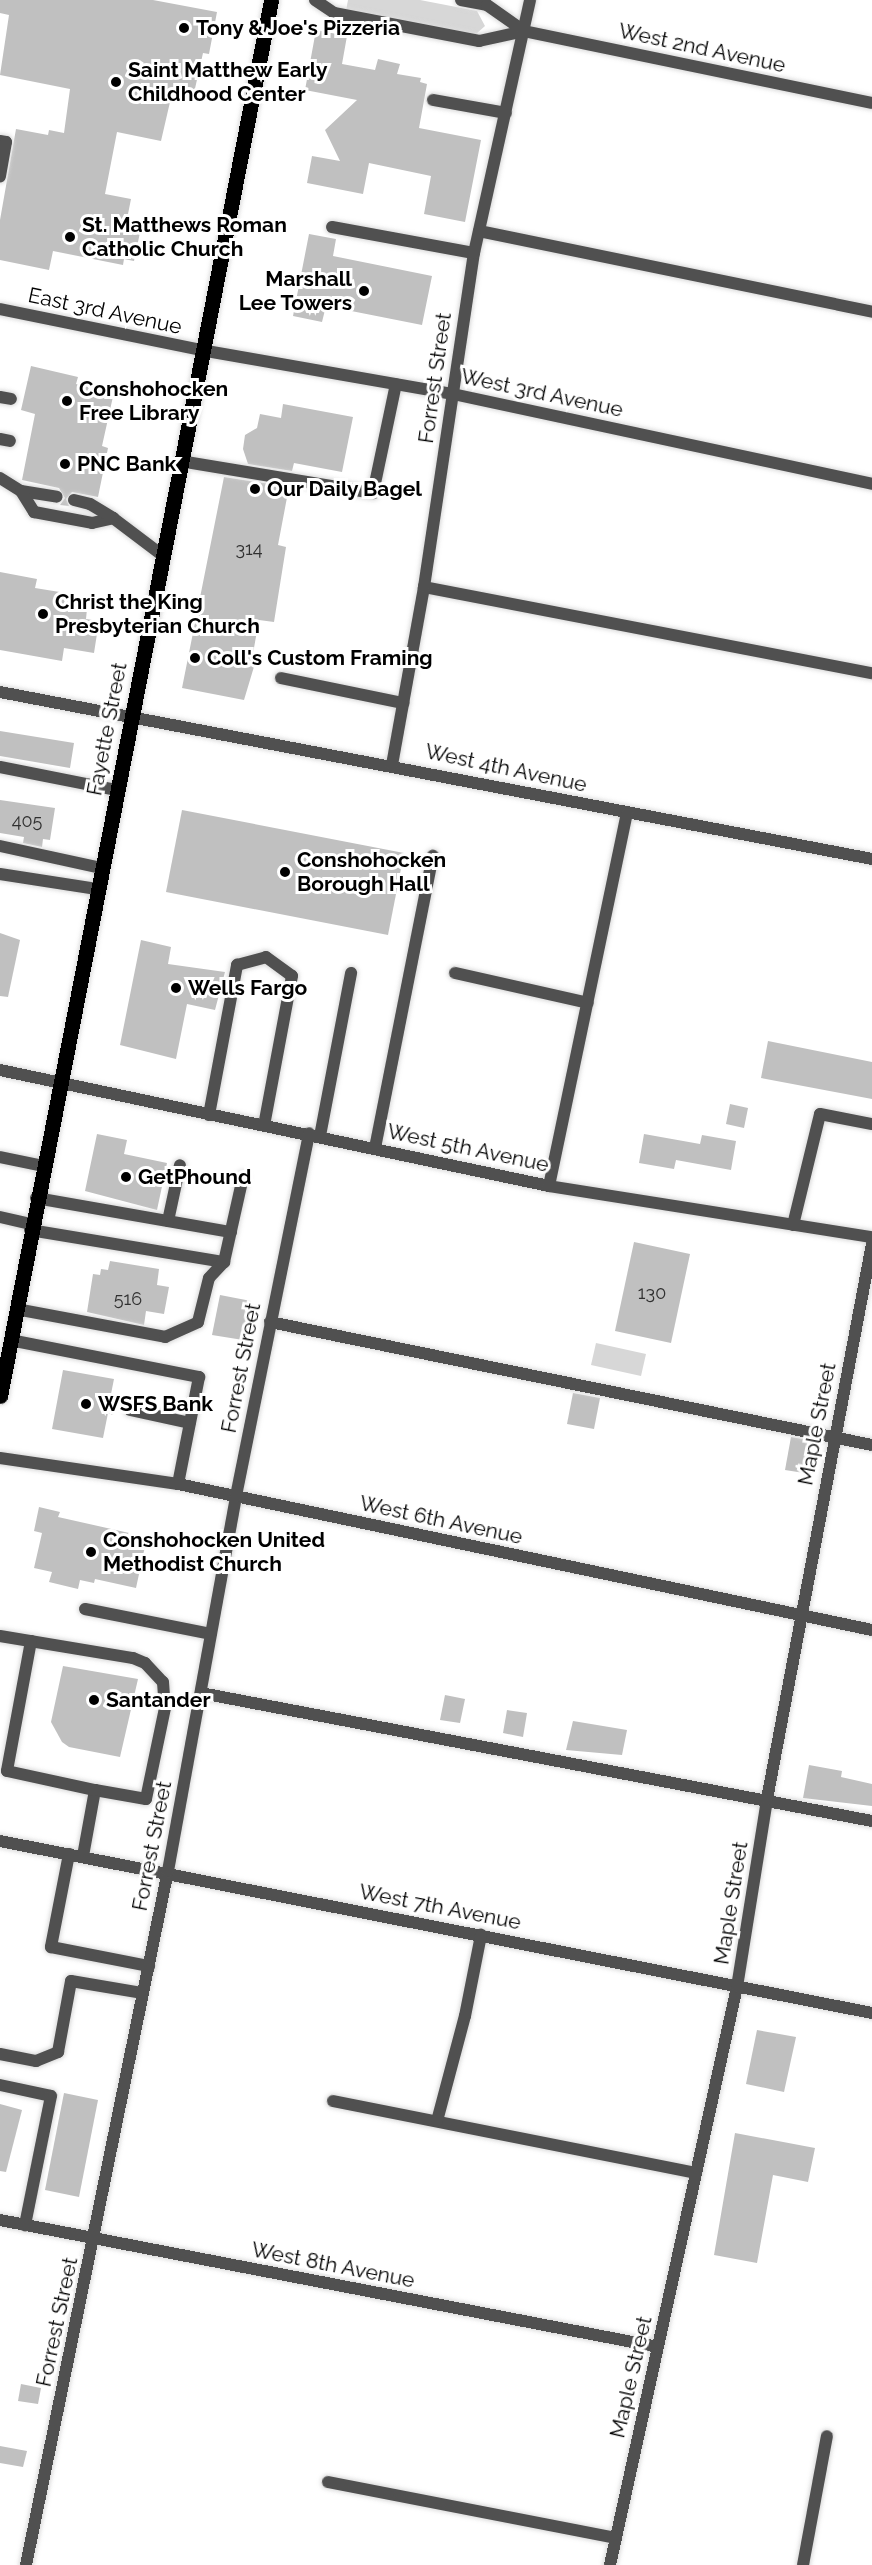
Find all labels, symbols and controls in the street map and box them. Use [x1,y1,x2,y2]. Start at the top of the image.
place label: Tony & Joe's Pizzeria [196,15,401,41]
street label: West 2nd Avenue [616,18,788,78]
marker: Tony & Joe's Pizzeria [177,21,191,35]
place label: Saint Matthew Early Childhood Center [128,57,328,107]
marker: Saint Matthew Early Childhood Center [109,75,123,89]
place label: St. Matthews Roman Catholic Church [82,212,287,262]
marker: St. Matthews Roman Catholic Church [63,230,77,244]
place label: Marshall Lee Towers [238,266,352,316]
street label: East 3rd Avenue [26,282,184,340]
marker: Marshall Lee Towers [357,284,371,298]
street label: Forrest Street [413,311,457,445]
street label: West 3rd Avenue [458,363,626,423]
place label: Conshohocken Free Library [79,376,228,426]
marker: Conshohocken Free Library [60,394,74,408]
place label: PNC Bank [77,451,176,477]
marker: PNC Bank [58,457,72,471]
place label: Our Daily Bagel [267,476,423,502]
marker: Our Daily Bagel [248,482,262,496]
house number: 314 [235,538,263,560]
place label: Christ the King Presbyterian Church [55,589,260,639]
marker: Christ the King Presbyterian Church [36,607,50,621]
place label: Coll's Custom Framing [207,645,433,671]
marker: Coll's Custom Framing [188,651,202,665]
street label: Fayette Street [82,660,132,798]
street label: West 4th Avenue [423,739,589,797]
house number: 405 [12,810,42,832]
place label: Conshohocken Borough Hall [297,847,446,897]
marker: Conshohocken Borough Hall [278,865,292,879]
place label: Wells Fargo [188,975,307,1001]
marker: Wells Fargo [169,981,183,995]
street label: West 5th Avenue [385,1119,551,1177]
place label: GetPhound [138,1164,251,1190]
marker: GetPhound [119,1170,133,1184]
house number: 130 [638,1282,666,1304]
house number: 516 [114,1288,142,1310]
street label: Forrest Street [216,1301,266,1435]
street label: Maple Street [793,1361,841,1487]
place label: WSFS Bank [98,1391,213,1417]
marker: WSFS Bank [79,1397,93,1411]
street label: West 6th Avenue [357,1490,525,1550]
place label: Conshohocken United Methodist Church [103,1527,325,1577]
marker: Conshohocken United Methodist Church [84,1545,98,1559]
place label: Santander [106,1687,211,1713]
marker: Santander [87,1693,101,1707]
street label: Forrest Street [127,1779,177,1913]
street label: Maple Street [709,1840,753,1966]
street label: West 7th Avenue [357,1879,523,1935]
street label: West 8th Avenue [249,2237,417,2293]
street label: Forrest Street [31,2255,83,2389]
street label: Maple Street [605,2314,657,2440]

